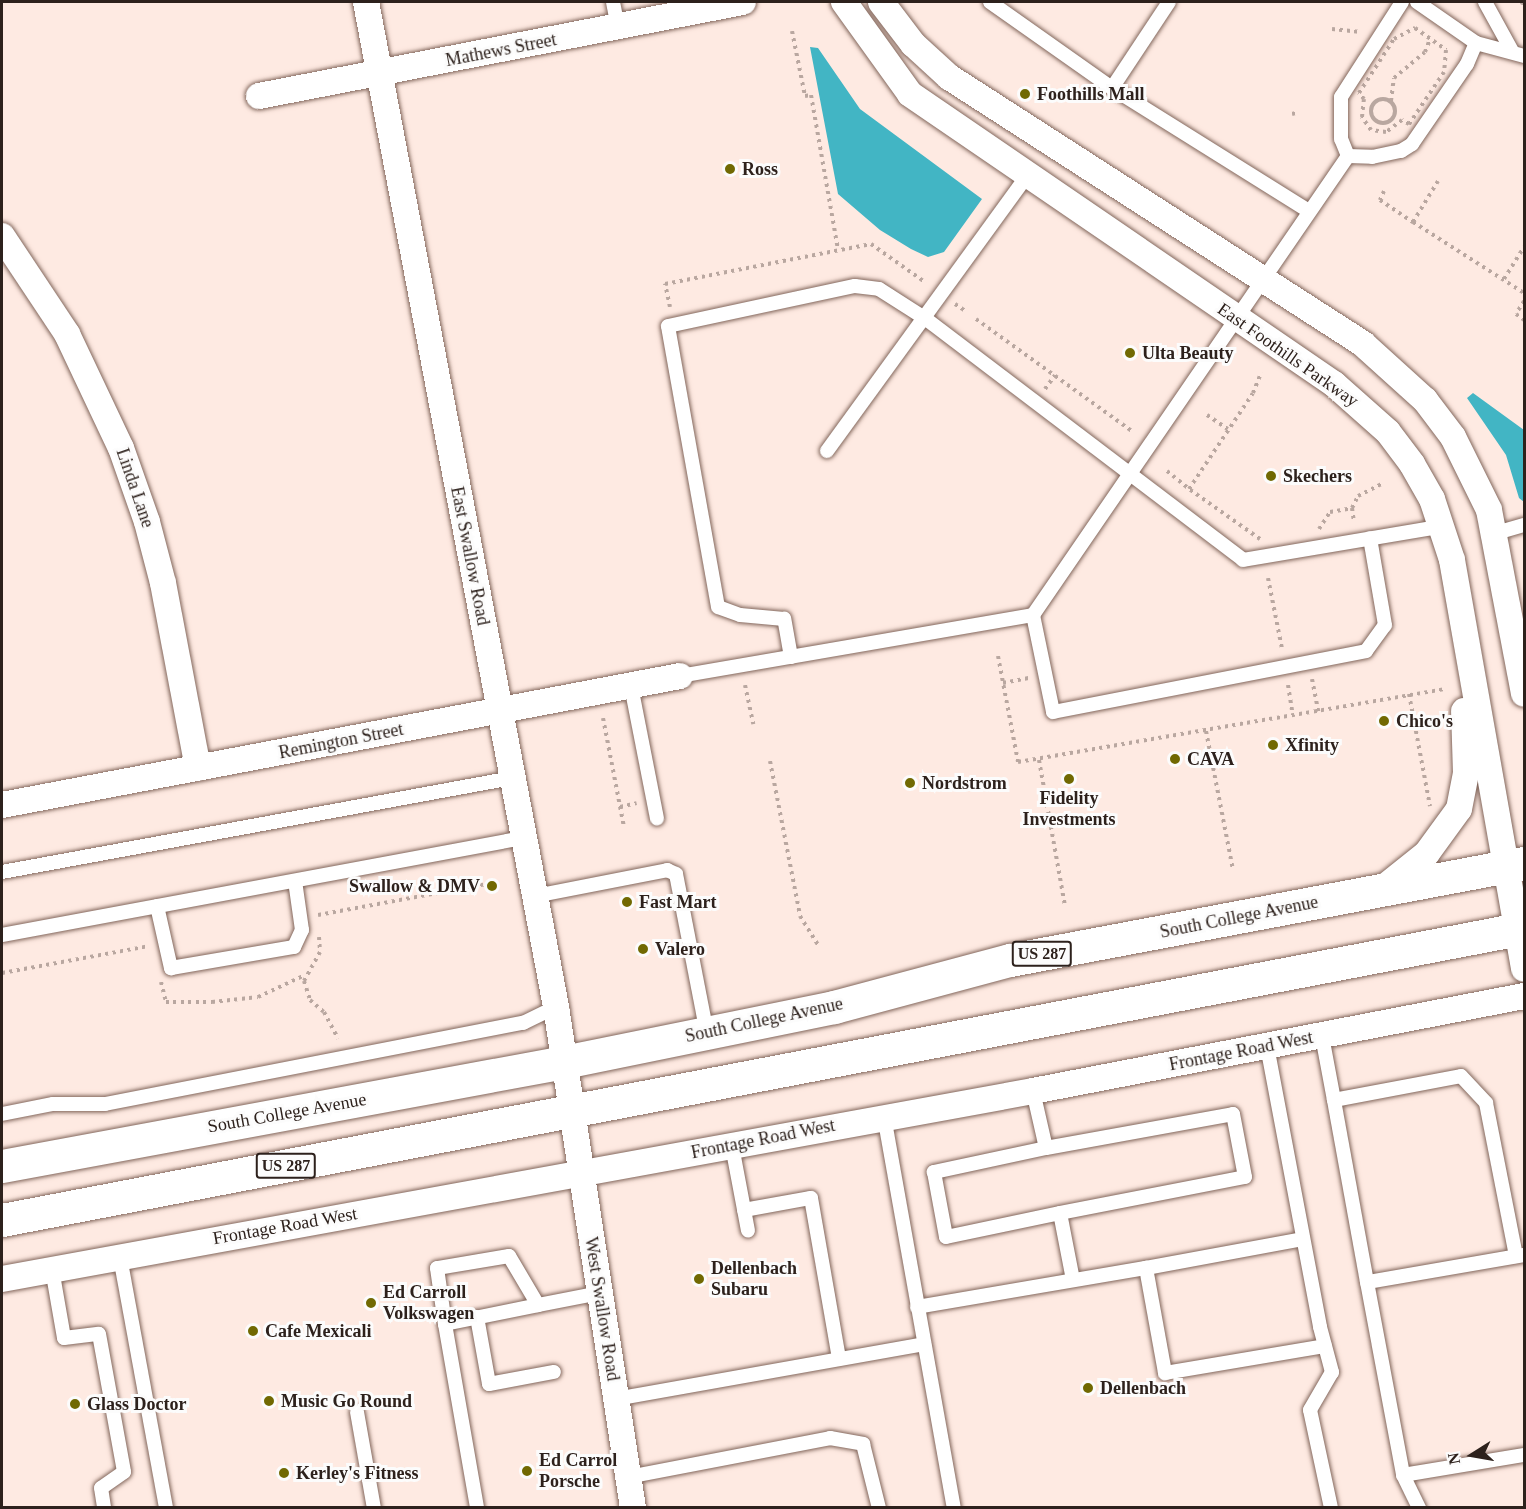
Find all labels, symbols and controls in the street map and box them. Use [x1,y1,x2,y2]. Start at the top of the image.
street label: Mathews Street [444,29,558,71]
place label: Foothills Mall [1037,83,1144,105]
marker: Foothills Mall [1018,87,1032,101]
place label: Ross [742,158,778,180]
marker: Ross [723,162,737,176]
street label: East Foothills Parkway [1213,298,1363,412]
place label: Ulta Beauty [1142,342,1233,364]
marker: Ulta Beauty [1123,346,1137,360]
street label: Linda Lane [111,446,159,530]
place label: Skechers [1283,465,1352,487]
marker: Skechers [1264,469,1278,483]
street label: East Swallow Road [446,485,494,627]
place label: Chico's [1396,710,1453,732]
marker: Chico's [1377,714,1391,728]
street label: Remington Street [277,718,405,764]
place label: Xfinity [1285,734,1339,756]
marker: Xfinity [1266,738,1280,752]
place label: CAVA [1187,748,1234,770]
marker: CAVA [1168,752,1182,766]
place label: Nordstrom [922,772,1007,794]
marker: Fidelity Investments [1062,772,1076,786]
marker: Nordstrom [903,776,917,790]
place label: Fidelity Investments [1023,788,1115,830]
place label: Swallow & DMV [349,875,480,897]
marker: Swallow & DMV [485,879,499,893]
place label: Fast Mart [639,891,716,913]
street label: South College Avenue [1158,891,1320,943]
marker: Fast Mart [620,895,634,909]
place label: Valero [655,938,705,960]
road number: US 287 [1010,941,1074,967]
marker: Valero [636,942,650,956]
street label: South College Avenue [683,993,845,1047]
street label: Frontage Road West [1167,1026,1315,1076]
street label: South College Avenue [206,1088,368,1138]
street label: Frontage Road West [689,1114,837,1164]
road number: US 287 [254,1153,318,1179]
street label: Frontage Road West [211,1203,359,1249]
street label: West Swallow Road [580,1235,624,1383]
place label: Dellenbach Subaru [711,1258,797,1300]
marker: Dellenbach Subaru [692,1272,706,1286]
place label: Ed Carroll Volkswagen [383,1282,474,1324]
marker: Ed Carroll Volkswagen [364,1296,378,1310]
place label: Cafe Mexicali [265,1320,371,1342]
marker: Cafe Mexicali [246,1324,260,1338]
place label: Dellenbach [1100,1377,1186,1399]
marker: Dellenbach [1081,1381,1095,1395]
place label: Music Go Round [281,1390,412,1412]
place label: Glass Doctor [87,1393,186,1415]
marker: Music Go Round [262,1394,276,1408]
marker: Glass Doctor [68,1397,82,1411]
north arrow [1442,1425,1502,1485]
place label: Ed Carrol Porsche [539,1450,617,1492]
text: N [1444,1451,1463,1466]
place label: Kerley's Fitness [296,1462,418,1484]
marker: Ed Carrol Porsche [520,1464,534,1478]
marker: Kerley's Fitness [277,1466,291,1480]

